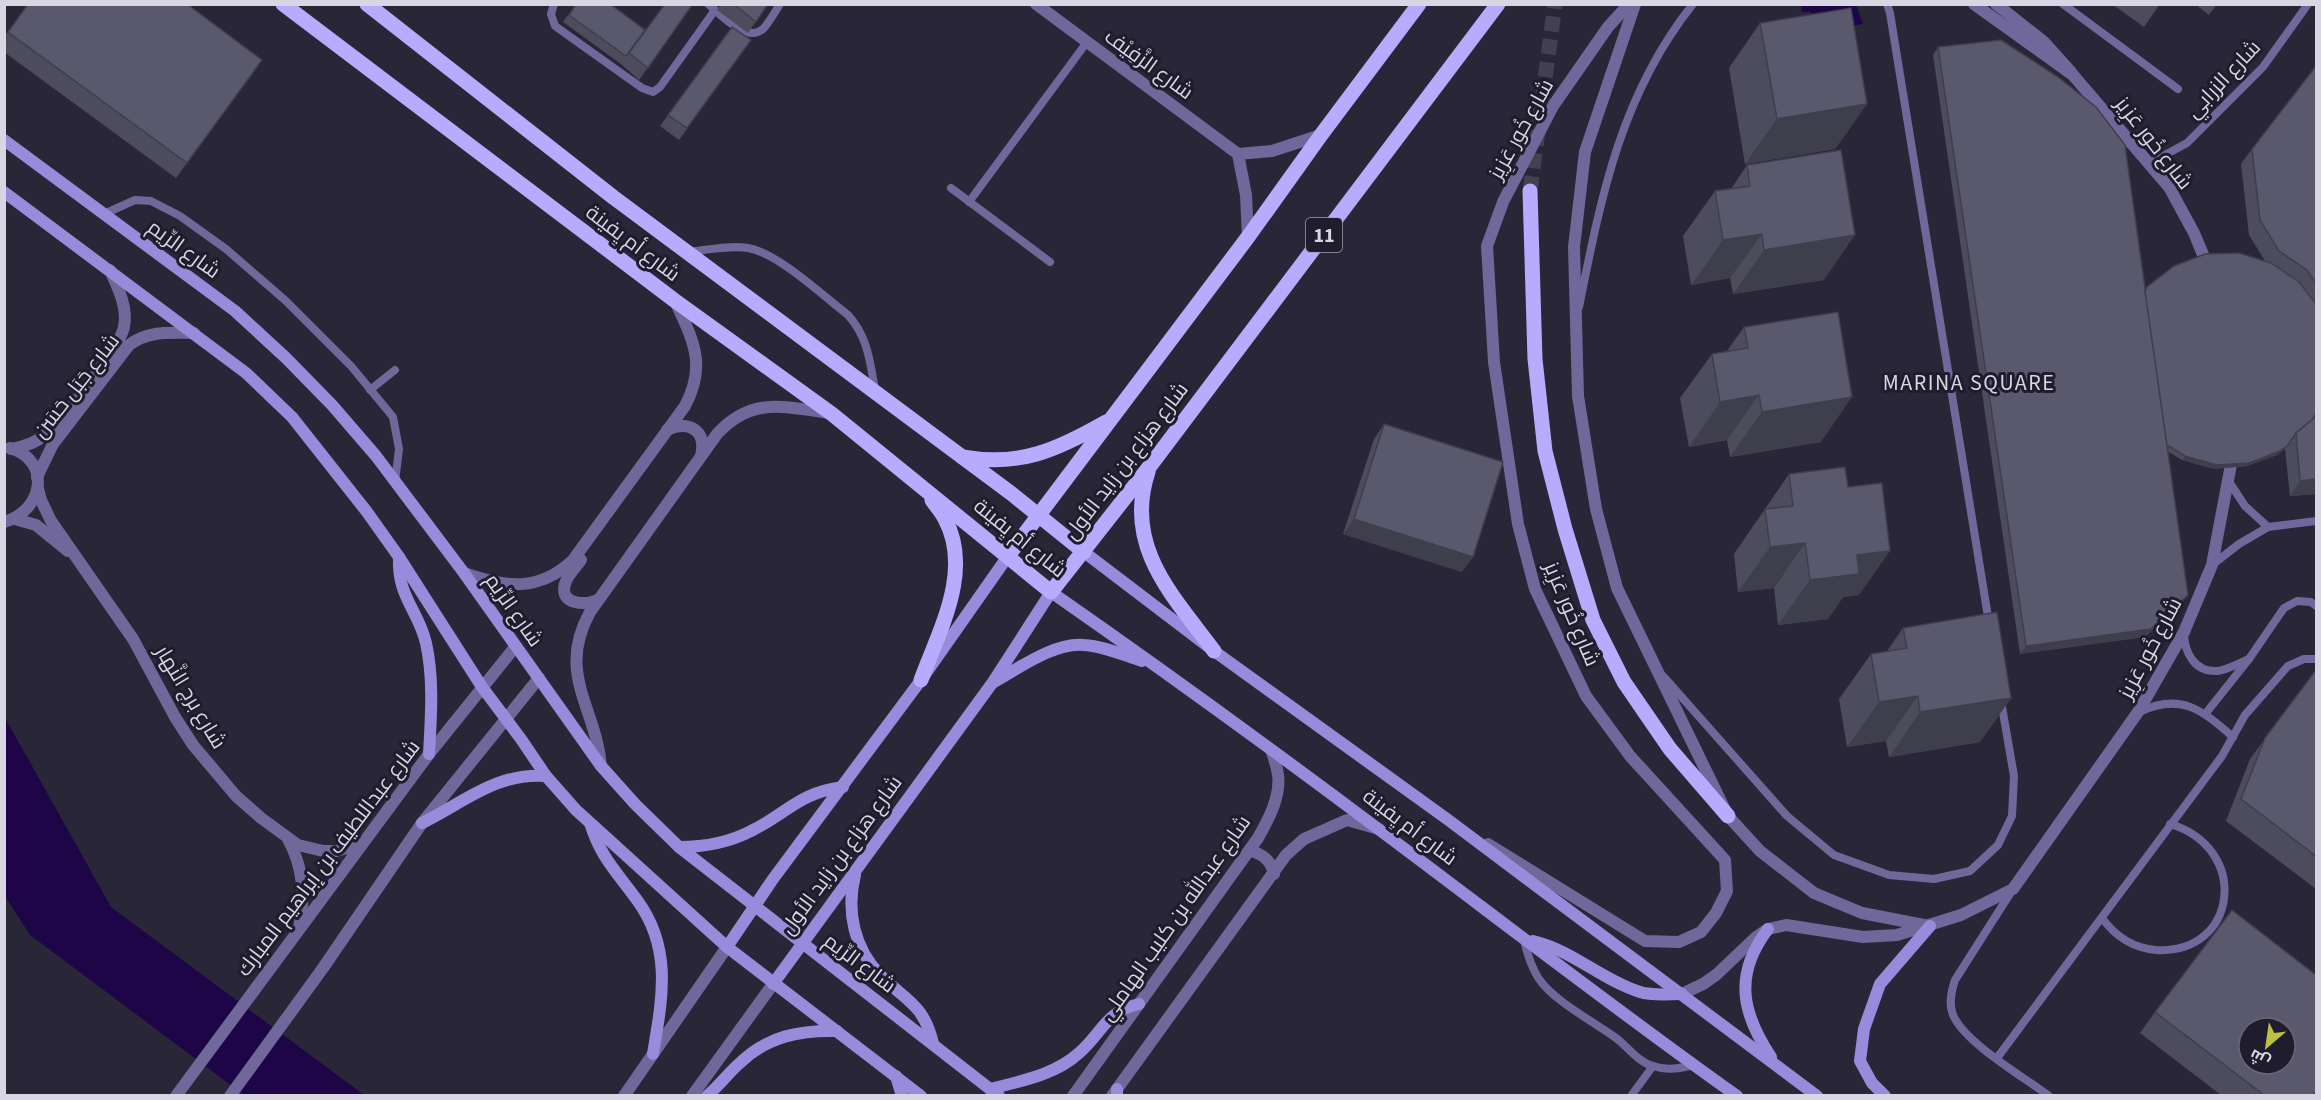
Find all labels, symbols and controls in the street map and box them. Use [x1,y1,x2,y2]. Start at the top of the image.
street label: شارع الزَّفِيْف [1098,21,1200,107]
street label: شارع الزرابي [2179,33,2268,126]
street label: شارع خُور عَزِيز [1481,73,1561,186]
street label: شارع خُور عَزِيز [2107,89,2200,196]
street label: شارع أم يِفينة [579,198,687,288]
street label: شارع الرِّيم [141,212,227,286]
road number: 11 [1306,218,1342,252]
street label: شارع جَبَل حَسَن [26,327,126,445]
district label: MARINA SQUARE [1883,367,2055,399]
street label: شارع هزاع بن زايد الأول [1057,376,1195,546]
street label: شارع أم يِفينة [967,491,1073,585]
street label: شارع خُور عَزِيز [1536,556,1607,671]
street label: شارع الرِّيم [478,567,550,653]
street label: شارع خُور عَزِيز [2110,592,2189,705]
street label: شارع برج النَّهار [148,639,234,755]
street label: شارع عبداللطيف بن إبراهيم المبارك [229,733,427,983]
street label: شارع هزاع بن زايد الأول [773,769,909,941]
street label: شارع أم يِفينة [1356,782,1464,872]
street label: شارع عبدالله بن كليب الهاملي [1092,809,1258,1028]
street label: شارع الرِّيم [818,926,902,1000]
north arrow [2237,1016,2297,1076]
text: ش [2246,1044,2275,1073]

